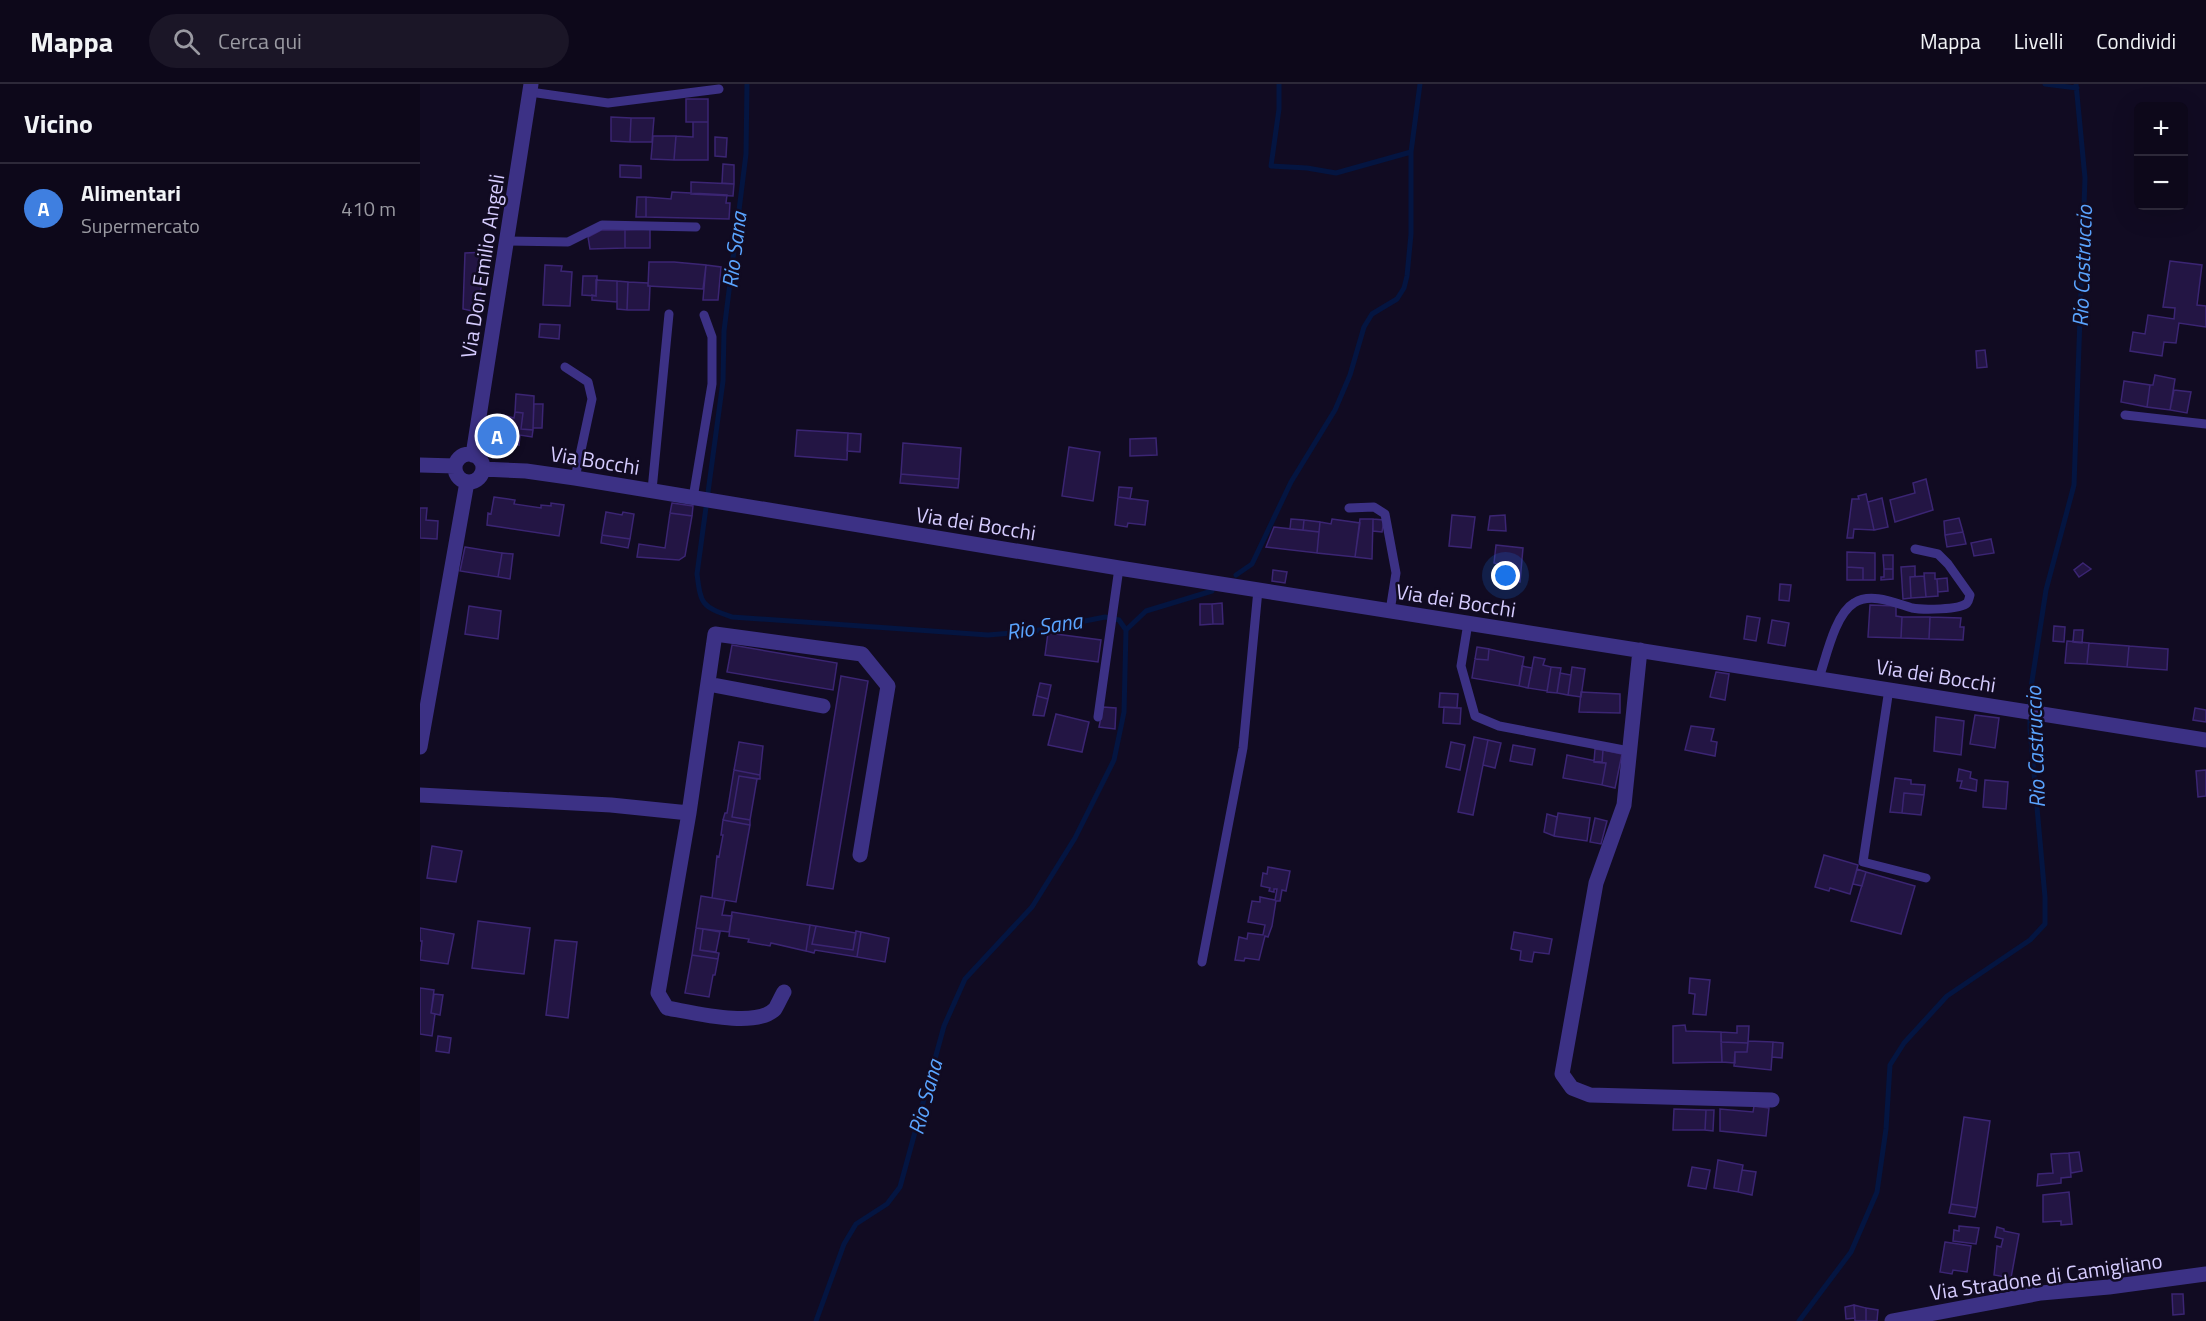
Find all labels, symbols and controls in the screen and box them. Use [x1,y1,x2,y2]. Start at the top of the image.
search box [149,14,569,68]
text: Mappa [30,20,113,63]
text: Cerca qui [218,24,302,58]
icon: search [170,25,203,58]
text: Mappa [1920,25,1981,57]
text: Livelli [2014,25,2063,57]
text: Condividi [2096,25,2176,57]
map controls [2134,102,2188,210]
button: + [2134,102,2188,156]
text: Vicino [24,104,93,143]
button: − [2134,156,2188,210]
street label: Via Don Emilio Angeli [452,172,512,360]
text: Alimentari [81,176,181,210]
text: A [37,193,50,224]
text: 410 m [341,193,396,224]
water label: Rio Castruccio [2063,203,2101,328]
water label: Rio Sana [712,208,756,290]
text: Supermercato [81,210,200,241]
pin: A [478,414,517,458]
street label: Via Bocchi [548,437,642,483]
street label: Via dei Bocchi [914,498,1038,548]
your location [1491,561,1520,590]
street label: Via dei Bocchi [1394,575,1518,625]
water label: Rio Sana [1004,603,1086,649]
street label: Via dei Bocchi [1874,650,1998,700]
water label: Rio Castruccio [2016,684,2054,809]
water label: Rio Sana [899,1054,952,1138]
street label: Via Stradone di Camigliano [1928,1244,2164,1308]

